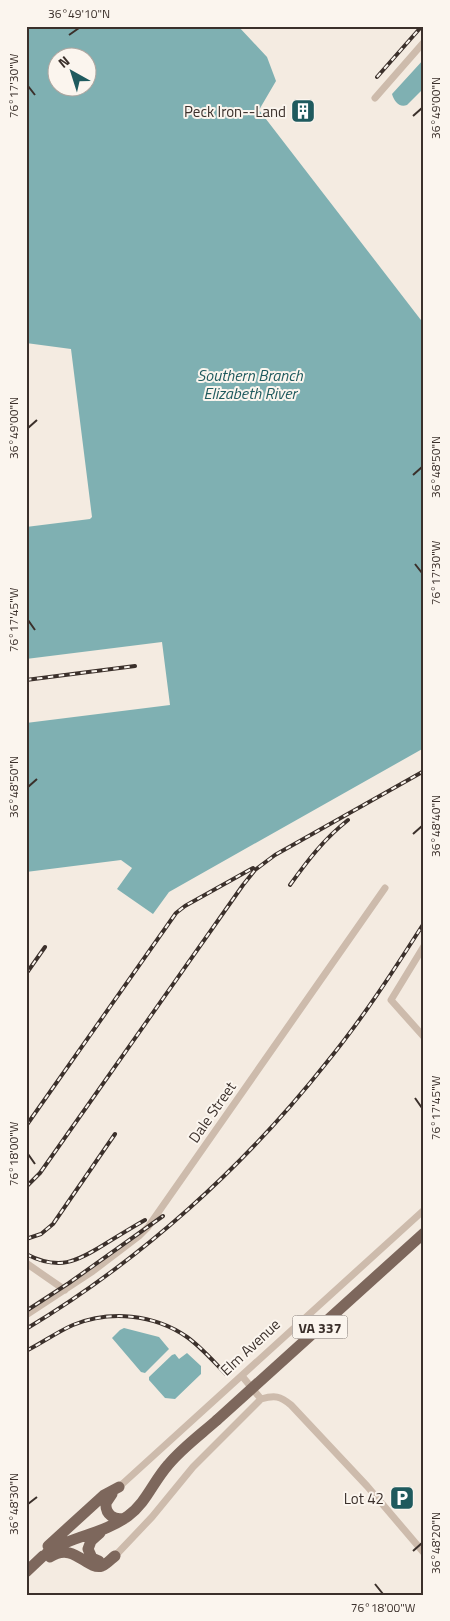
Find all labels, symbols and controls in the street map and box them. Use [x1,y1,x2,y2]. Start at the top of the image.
text: 36°49'10"N [48,4,110,23]
north arrow [48,48,98,98]
text: N [53,50,74,73]
text: 76°17'30"W [4,53,23,118]
text: 36°49'00"N [426,77,445,139]
building icon: Peck Iron--Land [290,98,316,124]
place label: Peck Iron--Land [184,100,286,123]
water label: Southern Branch Elizabeth River [197,363,304,405]
text: 36°49'00"N [4,397,23,459]
text: 36°48'50"N [426,436,445,498]
text: 76°17'30"W [426,540,445,605]
text: 76°17'45"W [4,587,23,652]
text: 36°48'50"N [4,756,23,818]
text: 36°48'40"N [426,795,445,857]
text: 76°17'45"W [426,1075,445,1140]
street label: Dale Street [182,1076,242,1147]
text: 76°18'00"W [4,1121,23,1186]
street label: Elm Avenue [215,1313,285,1381]
road number: VA 337 [292,1315,348,1338]
text: 36°48'30"N [4,1473,23,1535]
parking icon: Lot 42 [389,1485,415,1511]
place label: Lot 42 [344,1487,384,1510]
text: 36°48'20"N [426,1512,445,1574]
text: 76°18'00"W [351,1598,416,1617]

